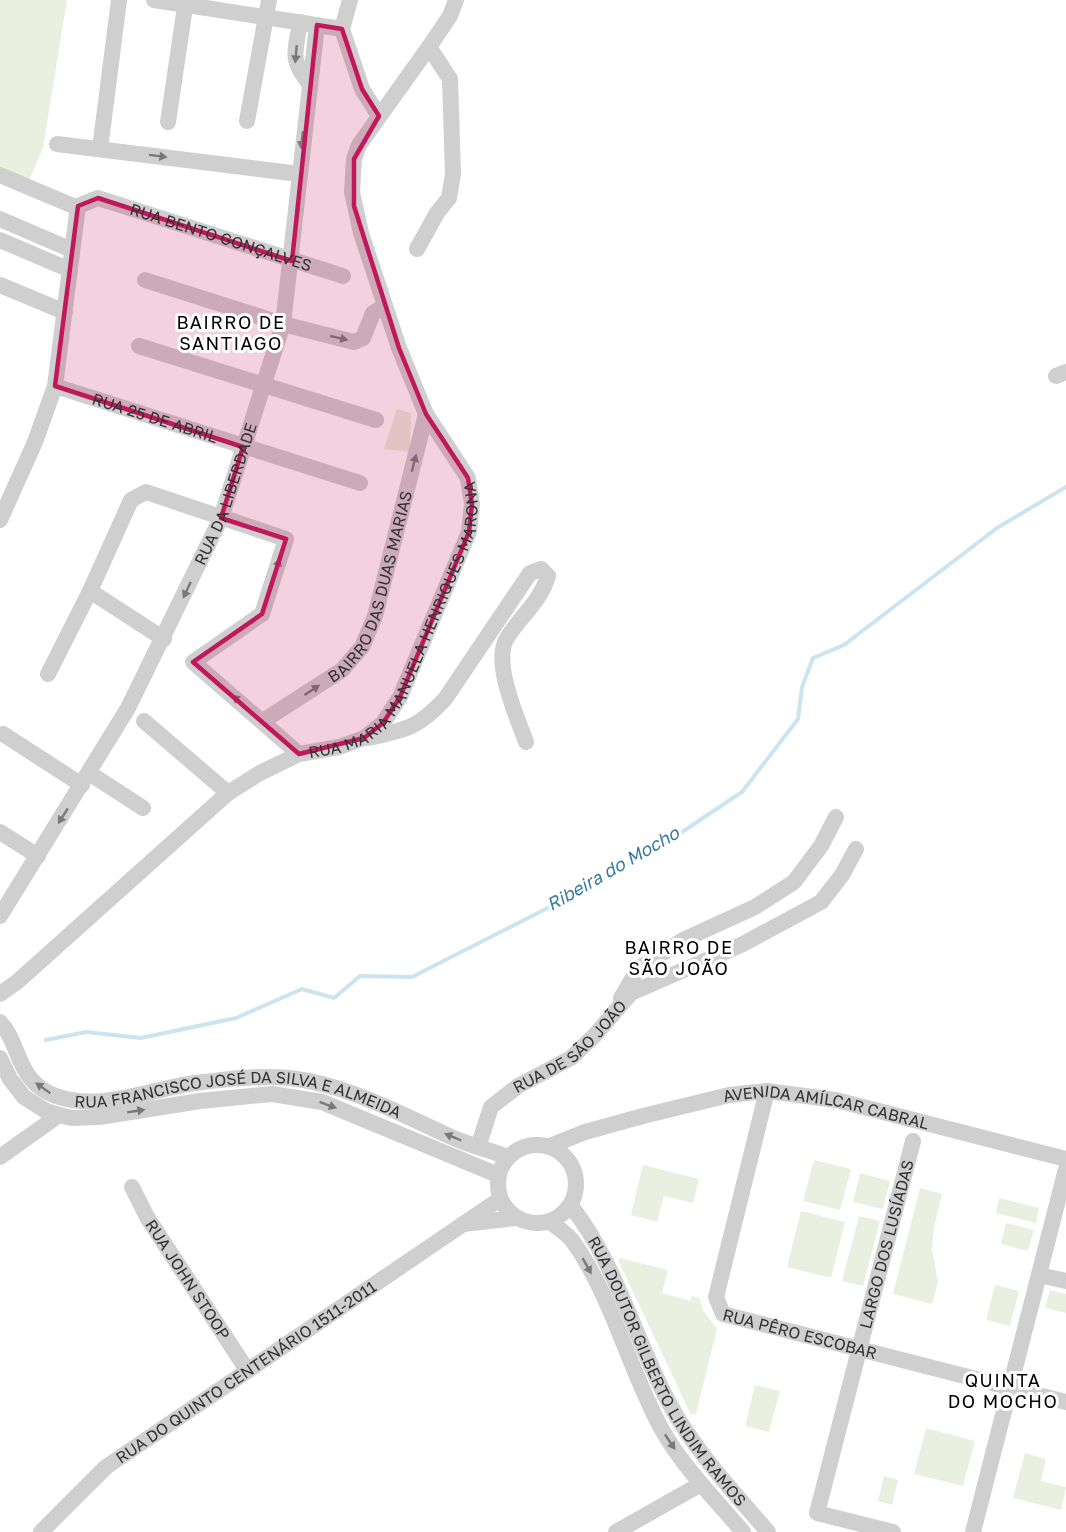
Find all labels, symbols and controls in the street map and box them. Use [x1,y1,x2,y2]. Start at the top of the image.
one-way arrow [292,45,301,64]
one-way arrow [297,131,307,150]
one-way arrow [148,152,167,161]
street label: RUA BENTO GONÇALVES [128,199,314,275]
district label: BAIRRO DE SANTIAGO [177,311,285,354]
one-way arrow [330,334,349,344]
street label: RUA 25 DE ABRIL [90,388,220,447]
street label: RUA DA LIBERDADE [190,420,261,568]
one-way arrow [409,454,419,472]
street label: RUA MARIA MANUELA HENRIQUES MARONA [307,480,482,762]
street label: BAIRRO DAS DUAS MARIAS [324,489,416,687]
one-way arrow [273,558,282,576]
one-way arrow [182,581,191,598]
one-way arrow [304,684,320,695]
one-way arrow [231,695,247,708]
one-way arrow [57,808,68,824]
water label: Ribeira do Mocho [542,821,684,915]
district label: BAIRRO DE SÃO JOÃO [625,936,733,979]
street label: RUA DE SÃO JOÃO [509,996,631,1097]
street label: RUA FRANCISCO JOSÉ DA SILVA E ALMEIDA [74,1067,405,1122]
street label: AVENIDA AMÍLCAR CABRAL [721,1081,931,1133]
one-way arrow [36,1082,52,1094]
one-way arrow [320,1100,338,1110]
one-way arrow [127,1106,146,1115]
one-way arrow [444,1133,461,1142]
street label: LARGO DOS LUSÍADAS [855,1158,918,1331]
street label: RUA JOHN STOOP [141,1215,234,1343]
street label: RUA DOUTOR GILBERTO LINDIM RAMOS [584,1232,751,1510]
one-way arrow [582,1258,592,1275]
street label: RUA DO QUINTO CENTENÁRIO 1511-2011 [112,1276,380,1468]
street label: RUA PÊRO ESCOBAR [721,1304,879,1363]
district label: QUINTA DO MOCHO [948,1369,1058,1412]
one-way arrow [664,1434,675,1450]

